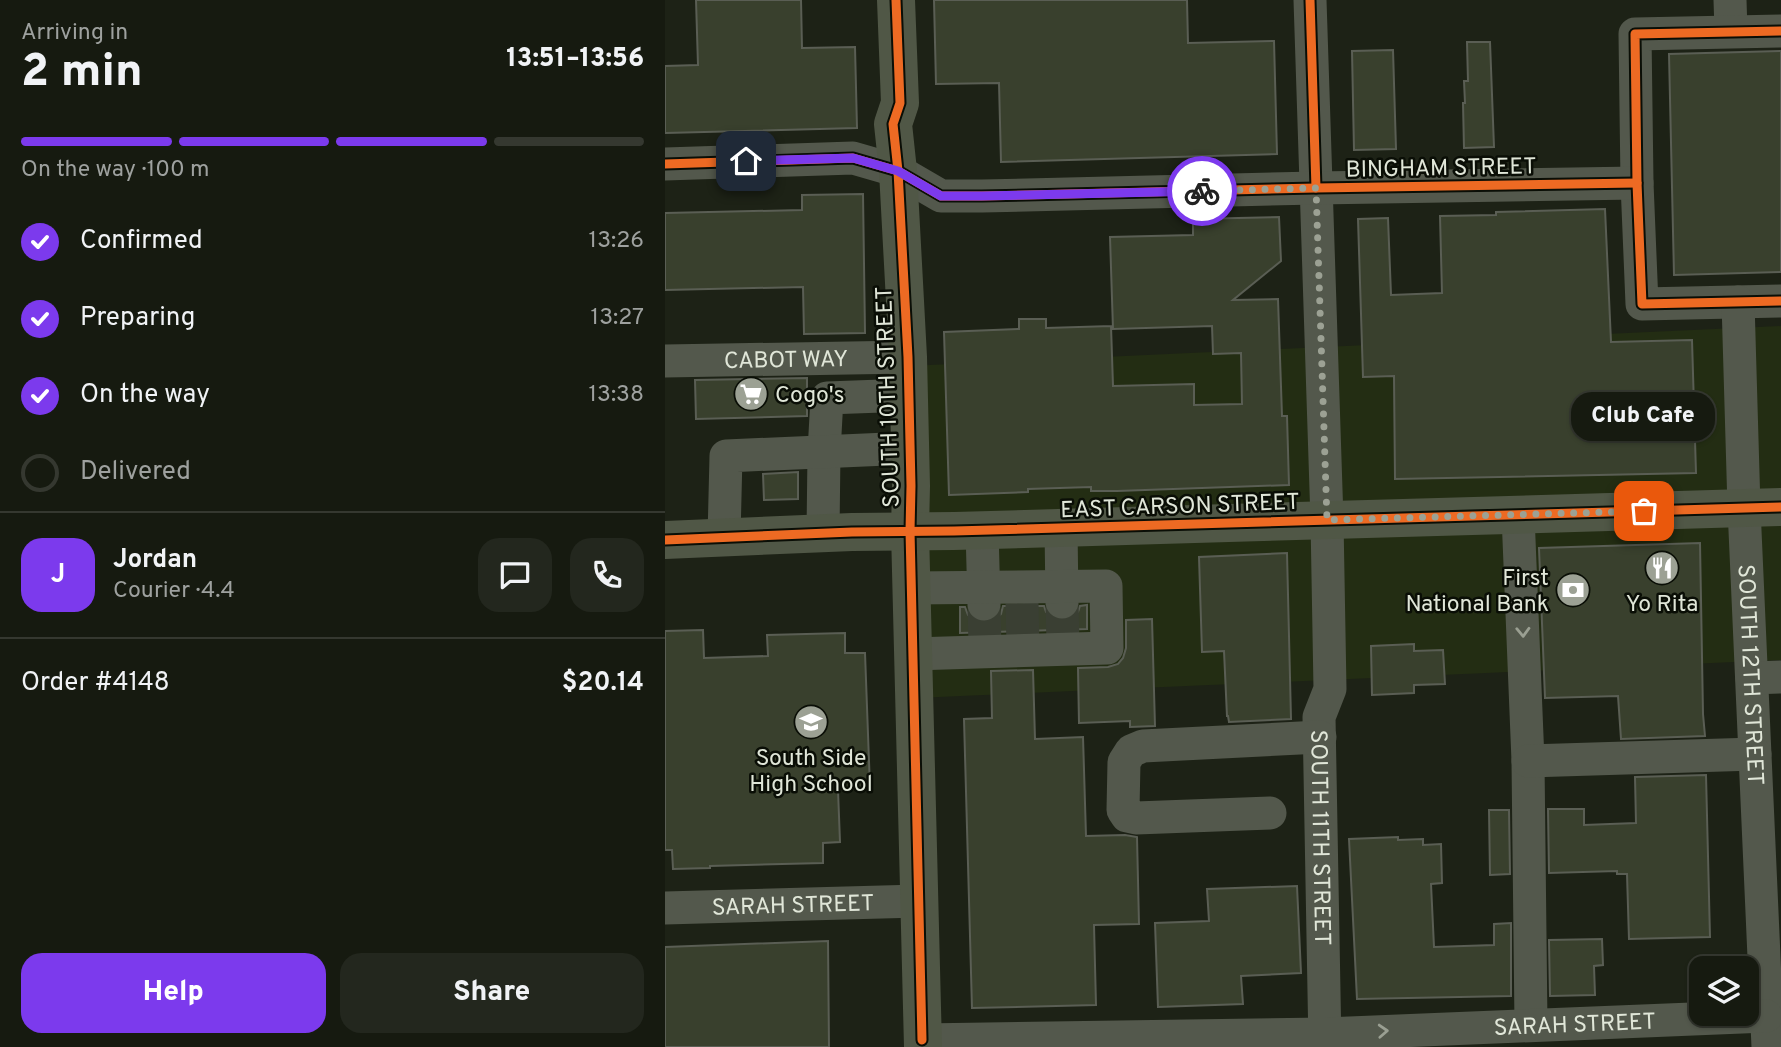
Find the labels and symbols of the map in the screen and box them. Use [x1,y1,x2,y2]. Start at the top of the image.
pin [716,131,776,191]
street label: BINGHAM STREET [1345,153,1537,186]
courier [1167,156,1237,226]
street label: SOUTH 10TH STREET [871,286,908,508]
street label: CABOT WAY [724,346,848,377]
supermarket icon: Cogo's [732,375,770,413]
place label: Cogo's [775,382,845,411]
callout: Club Cafe [1572,392,1716,441]
pin [1614,481,1674,541]
street label: EAST CARSON STREET [1060,489,1300,526]
restaurant icon: Yo Rita [1643,549,1681,587]
street label: SOUTH 12TH STREET [1730,564,1768,786]
place label: First National Bank [1405,565,1549,620]
bank icon: First National Bank [1554,571,1592,609]
place label: Yo Rita [1626,591,1698,620]
one-way arrow [1515,627,1530,638]
school or university icon: South Side High School [792,703,830,741]
street label: SOUTH 11TH STREET [1302,729,1335,946]
place label: South Side High School [749,745,873,800]
street label: SARAH STREET [711,890,875,924]
street label: SARAH STREET [1493,1009,1657,1044]
one-way arrow [1377,1024,1388,1039]

